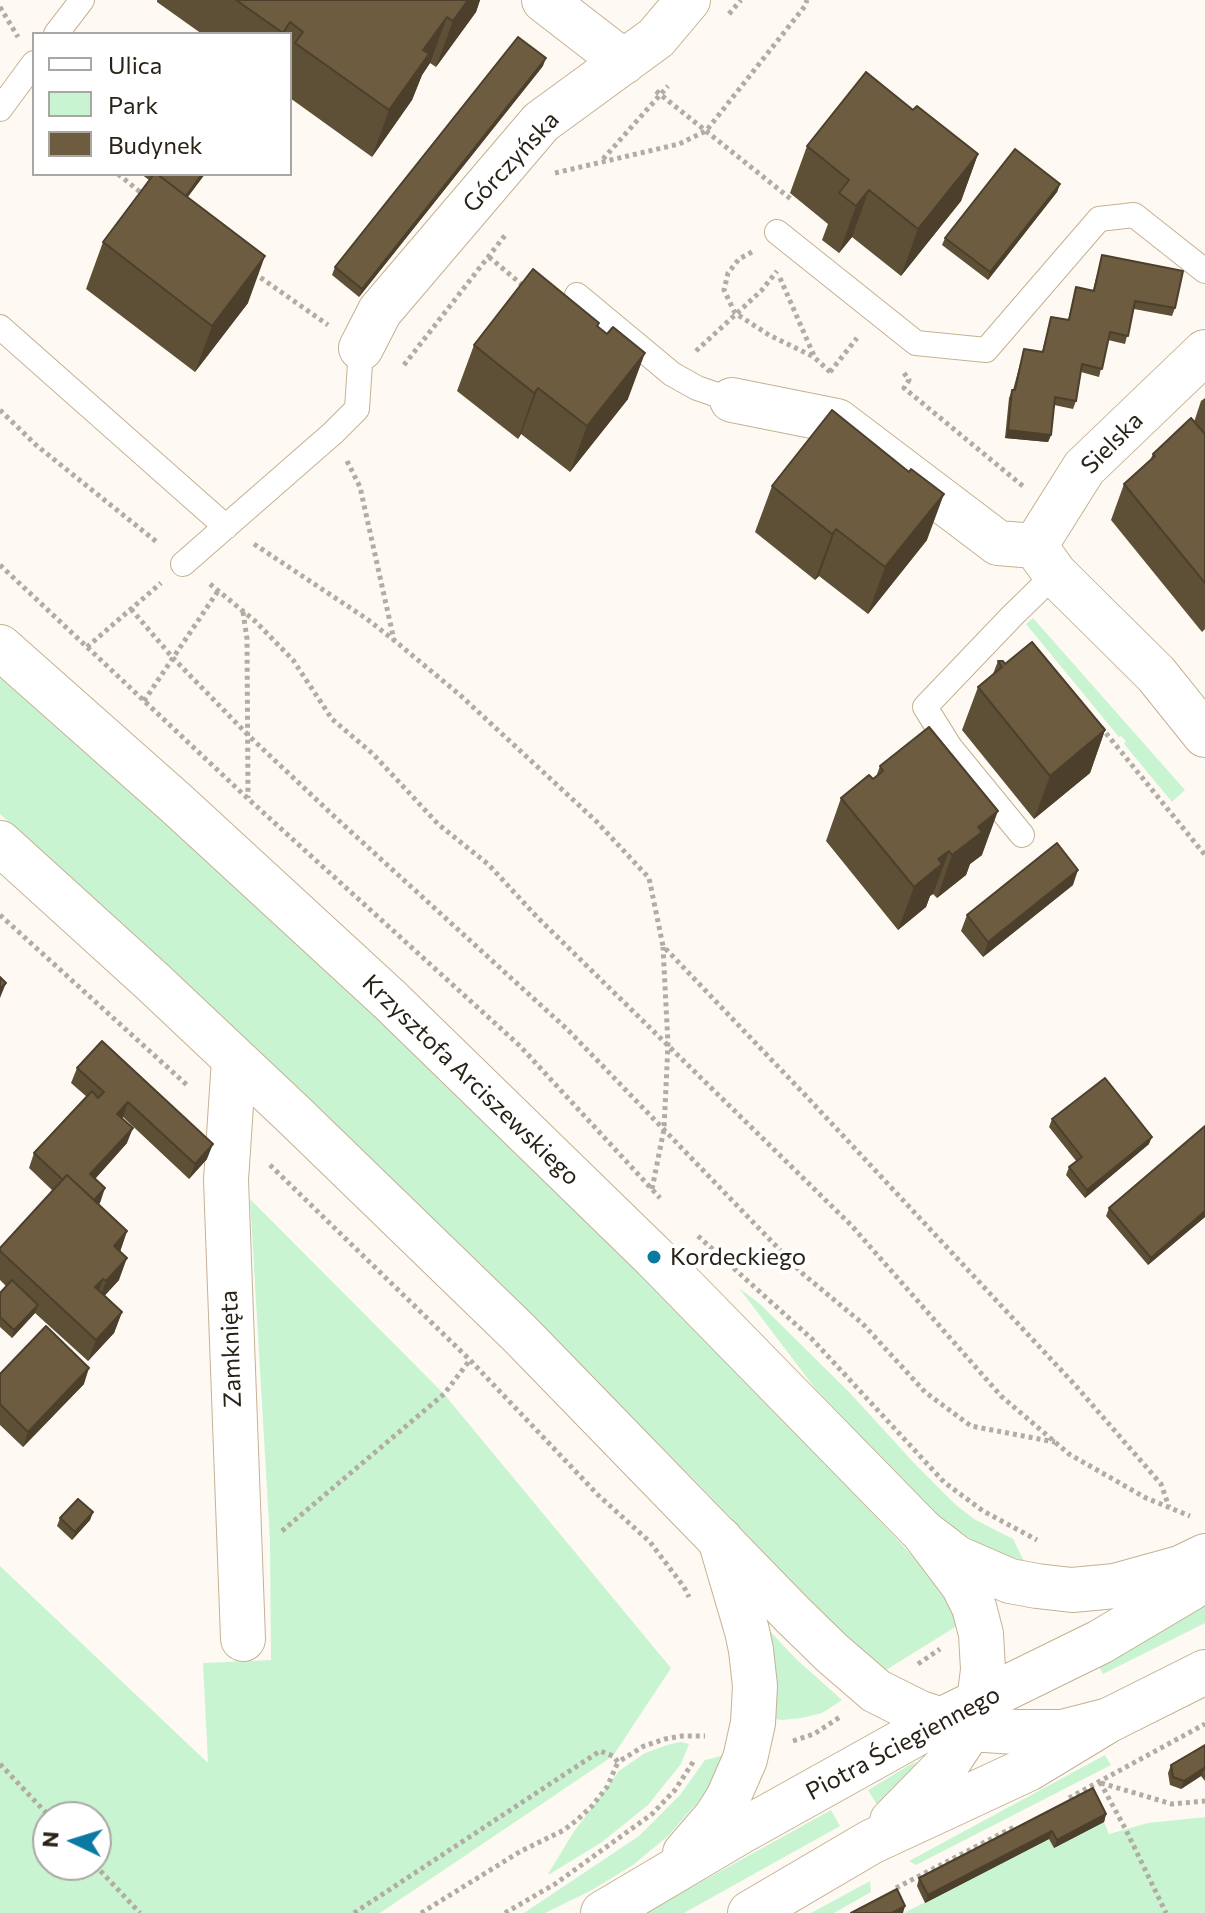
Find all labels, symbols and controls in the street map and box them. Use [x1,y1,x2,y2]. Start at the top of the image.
legend [32,32,292,176]
text: Ulica [108,50,162,79]
text: Park [108,90,158,119]
street label: Górczyńska [457,106,565,218]
text: Budynek [108,130,203,159]
street label: Sielska [1075,406,1149,480]
street label: Krzysztofa Arciszewskiego [356,969,586,1191]
place label: Kordeckiego [670,1243,806,1271]
marker: Kordeckiego [645,1248,663,1266]
street label: Zamknięta [215,1290,247,1408]
street label: Piotra Ściegiennego [801,1680,1005,1806]
north arrow [32,1801,112,1881]
text: N [36,1830,64,1849]

